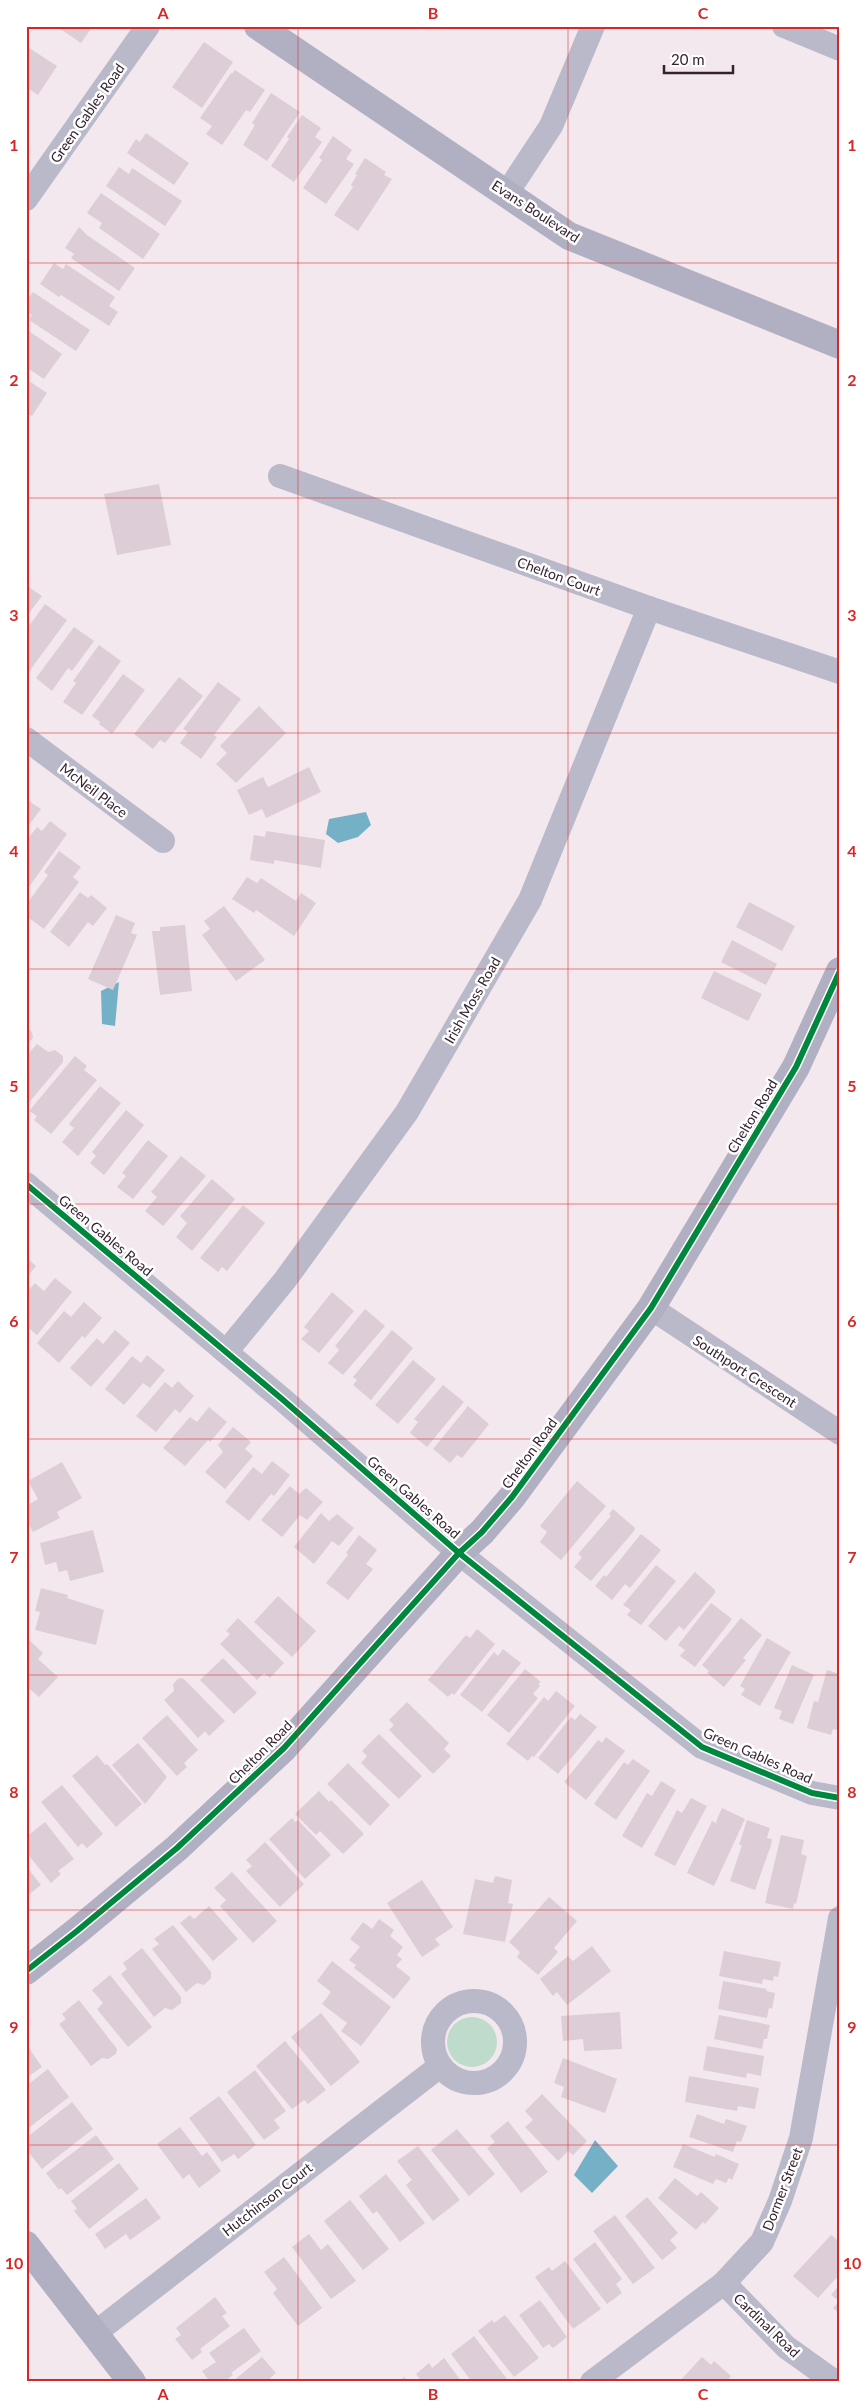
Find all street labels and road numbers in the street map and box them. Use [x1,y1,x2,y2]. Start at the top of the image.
street label: Green Gables Road [46,60,128,166]
street label: Evans Boulevard [489,176,583,246]
street label: Chelton Court [515,553,603,599]
street label: McNeil Place [57,759,131,821]
street label: Irish Moss Road [440,954,504,1046]
street label: Chelton Road [723,1076,781,1156]
street label: Green Gables Road [56,1191,156,1279]
street label: Southport Crescent [690,1331,800,1411]
street label: Chelton Road [498,1414,560,1492]
street label: Green Gables Road [364,1452,464,1542]
street label: Chelton Road [225,1717,295,1787]
street label: Green Gables Road [701,1723,815,1787]
street label: Dormer Street [758,2145,806,2233]
street label: Hutchinson Court [219,2159,315,2239]
street label: Cardinal Road [731,2289,803,2361]

